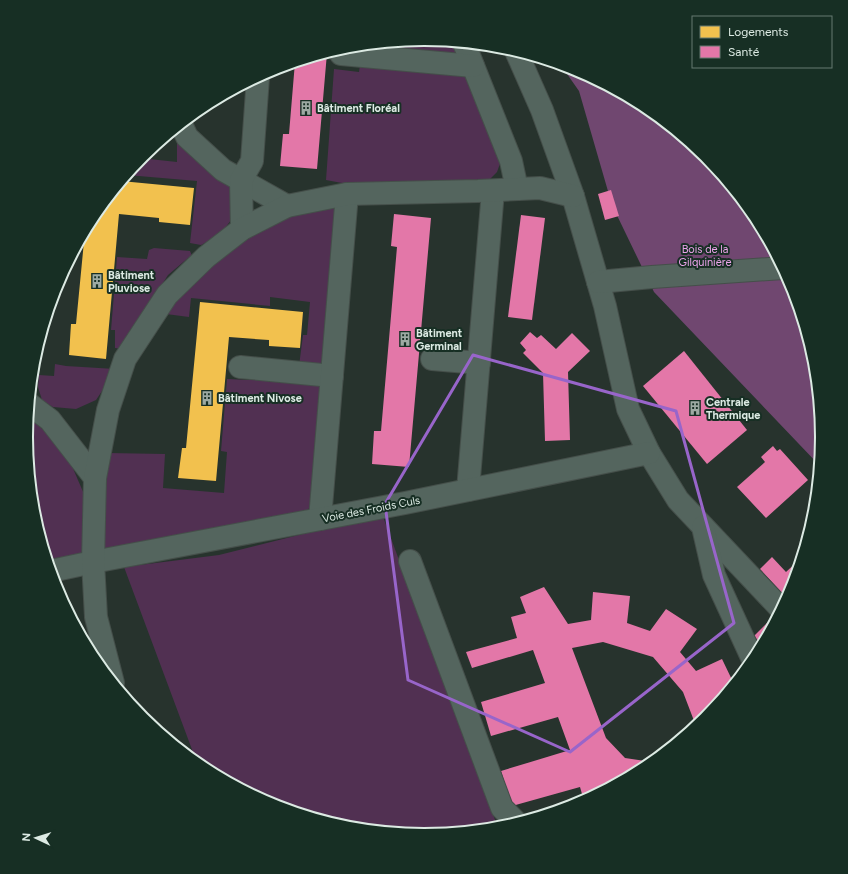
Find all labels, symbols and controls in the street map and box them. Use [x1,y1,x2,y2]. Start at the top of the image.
legend [692,16,832,68]
text: Logements [728,25,789,39]
text: Santé [728,45,760,59]
building icon: Bâtiment Floréal [298,100,314,116]
place label: Bâtiment Floréal [317,102,400,115]
park label: Bois de la Gilquinière [679,243,731,269]
place label: Bâtiment Pluviose [108,269,155,295]
building icon: Bâtiment Pluviose [89,273,105,289]
place label: Bâtiment Germinal [416,327,463,353]
building icon: Bâtiment Germinal [397,331,413,347]
building icon: Bâtiment Nivose [199,390,215,406]
place label: Bâtiment Nivose [218,392,302,405]
place label: Centrale Thermique [706,396,760,422]
building icon: Centrale Thermique [687,400,703,416]
street label: Voie des Froids Culs [321,494,421,525]
north arrow [16,818,56,858]
text: N [20,833,33,842]

